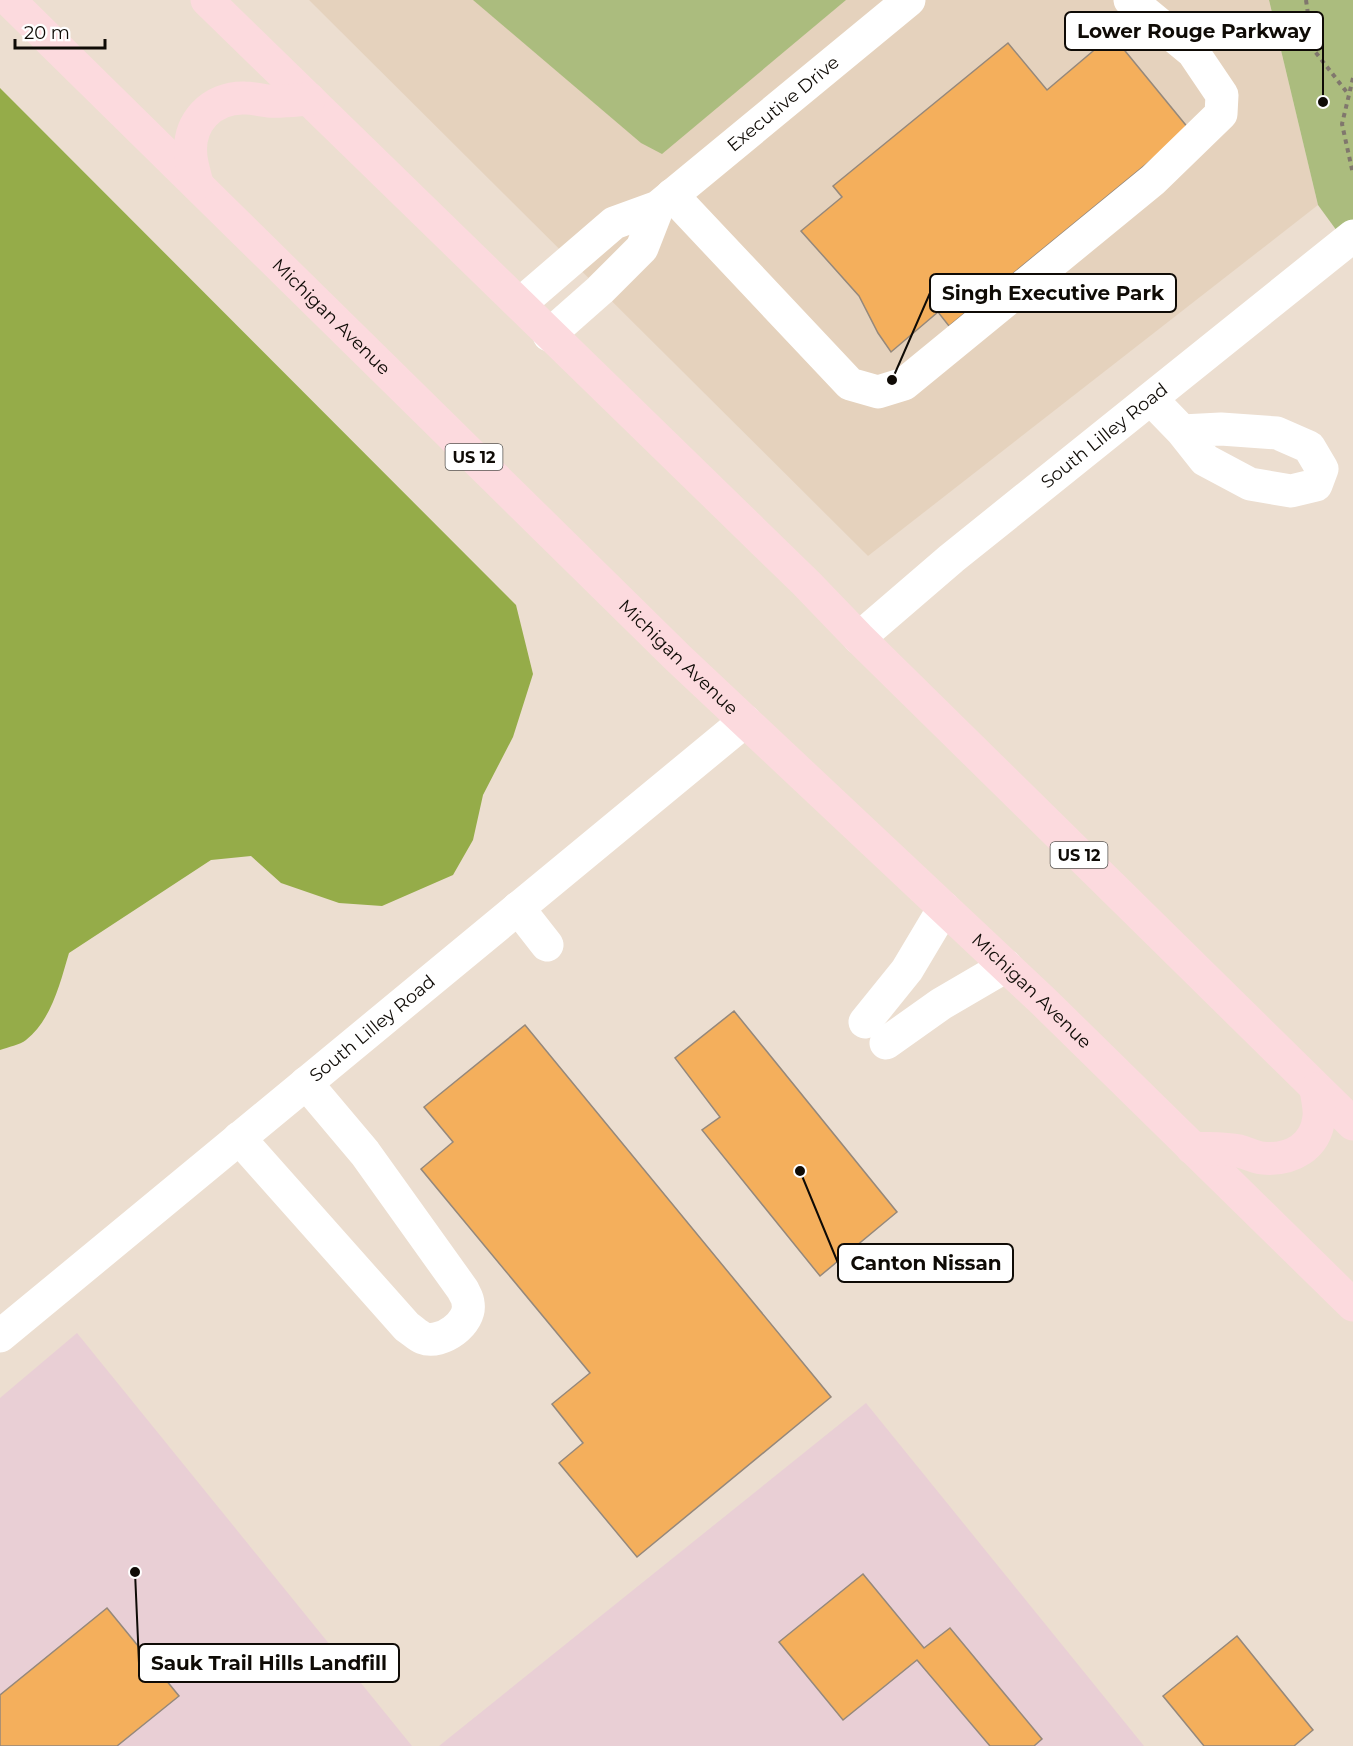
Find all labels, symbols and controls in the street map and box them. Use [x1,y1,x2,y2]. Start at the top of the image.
scale bar [15,12,105,50]
callout: Lower Rouge Parkway [1065,12,1323,50]
text: Lower Rouge Parkway [1077,19,1312,43]
text: 20 m [24,22,70,44]
street label: Executive Drive [723,51,844,156]
street label: Michigan Avenue [268,254,395,380]
callout: Singh Executive Park [930,274,1176,312]
text: Singh Executive Park [942,281,1165,305]
street label: South Lilley Road [1037,378,1172,493]
road number: US 12 [446,444,502,470]
street label: Michigan Avenue [614,595,743,720]
road number: US 12 [1050,842,1108,868]
street label: Michigan Avenue [967,929,1096,1053]
street label: South Lilley Road [305,970,440,1087]
callout: Canton Nissan [838,1244,1013,1282]
text: Canton Nissan [850,1251,1002,1275]
callout: Sauk Trail Hills Landfill [139,1644,399,1682]
text: Sauk Trail Hills Landfill [151,1651,387,1675]

